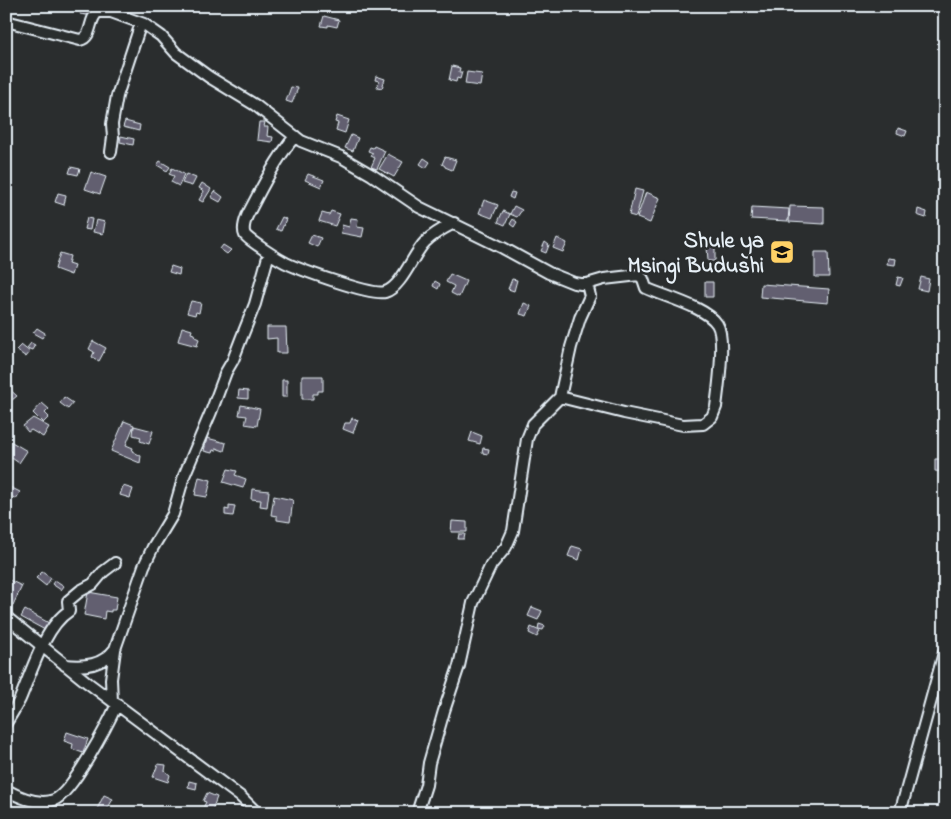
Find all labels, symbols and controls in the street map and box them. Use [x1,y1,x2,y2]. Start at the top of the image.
place label: Shule ya Msingi Budushi [627,226,764,284]
school or university icon: Shule ya Msingi Budushi [769,239,795,265]

